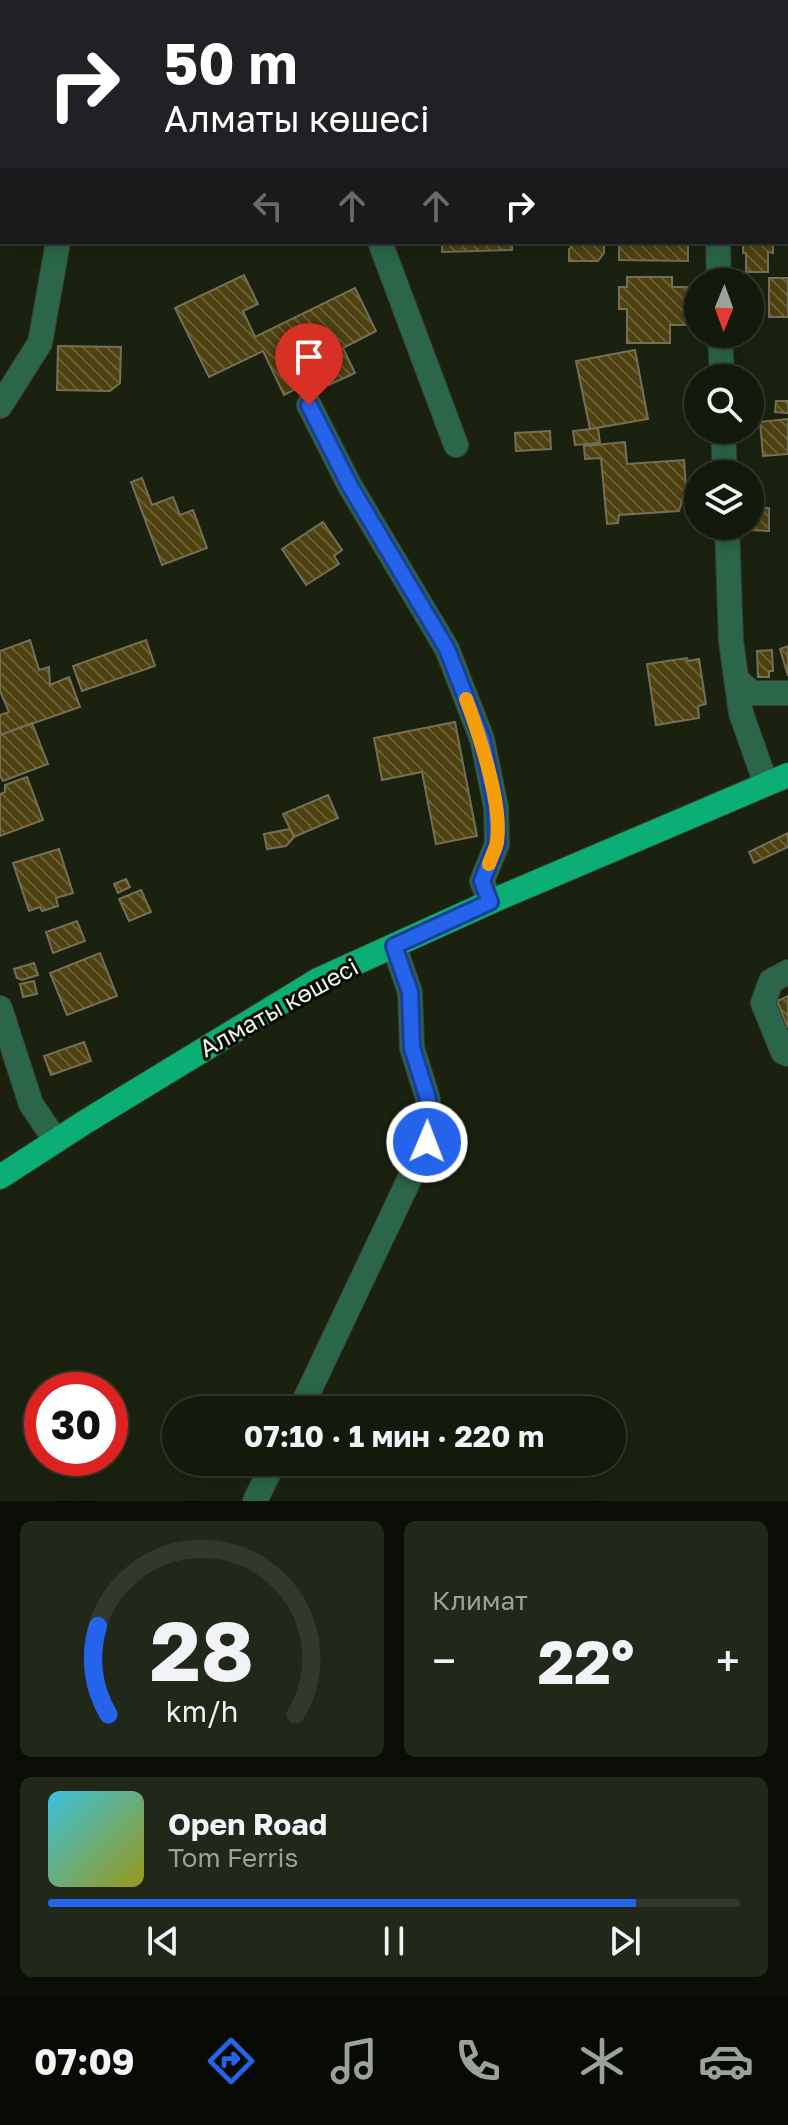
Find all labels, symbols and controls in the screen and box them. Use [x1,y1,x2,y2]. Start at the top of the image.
text: 50 m [164,29,298,96]
icon: right [32,32,136,136]
text: Алматы көшесі [164,97,430,140]
icon: left [246,184,290,228]
icon: ahead [330,184,374,228]
icon: ahead [414,184,458,228]
icon: right [498,184,542,228]
north arrow [684,268,764,348]
map controls [684,268,764,540]
pin [275,323,343,405]
icon: arrive [287,335,331,379]
button: search [684,364,764,444]
button: layers [684,460,764,540]
street label: Алматы көшесі [194,951,363,1062]
position arrow [385,1100,469,1184]
speed limit sign: 30 [24,1372,128,1476]
text: 07:10 · 1 мин · 220 m [244,1418,544,1454]
text: Климат [432,1585,528,1616]
text: 28 [150,1599,254,1699]
text: 22° [538,1625,634,1697]
text: − [432,1634,456,1687]
text: + [716,1634,740,1687]
text: km/h [166,1694,238,1728]
text: Open Road [168,1806,327,1842]
text: Tom Ferris [168,1842,298,1873]
icon: previous [141,1919,185,1963]
icon: pause [372,1919,416,1963]
icon: next [603,1919,647,1963]
icon: directions [203,2033,259,2089]
icon: music [326,2033,382,2089]
icon: phone [450,2033,506,2089]
icon: climate [574,2033,630,2089]
icon: car [698,2033,754,2089]
text: 07:09 [34,2040,135,2083]

